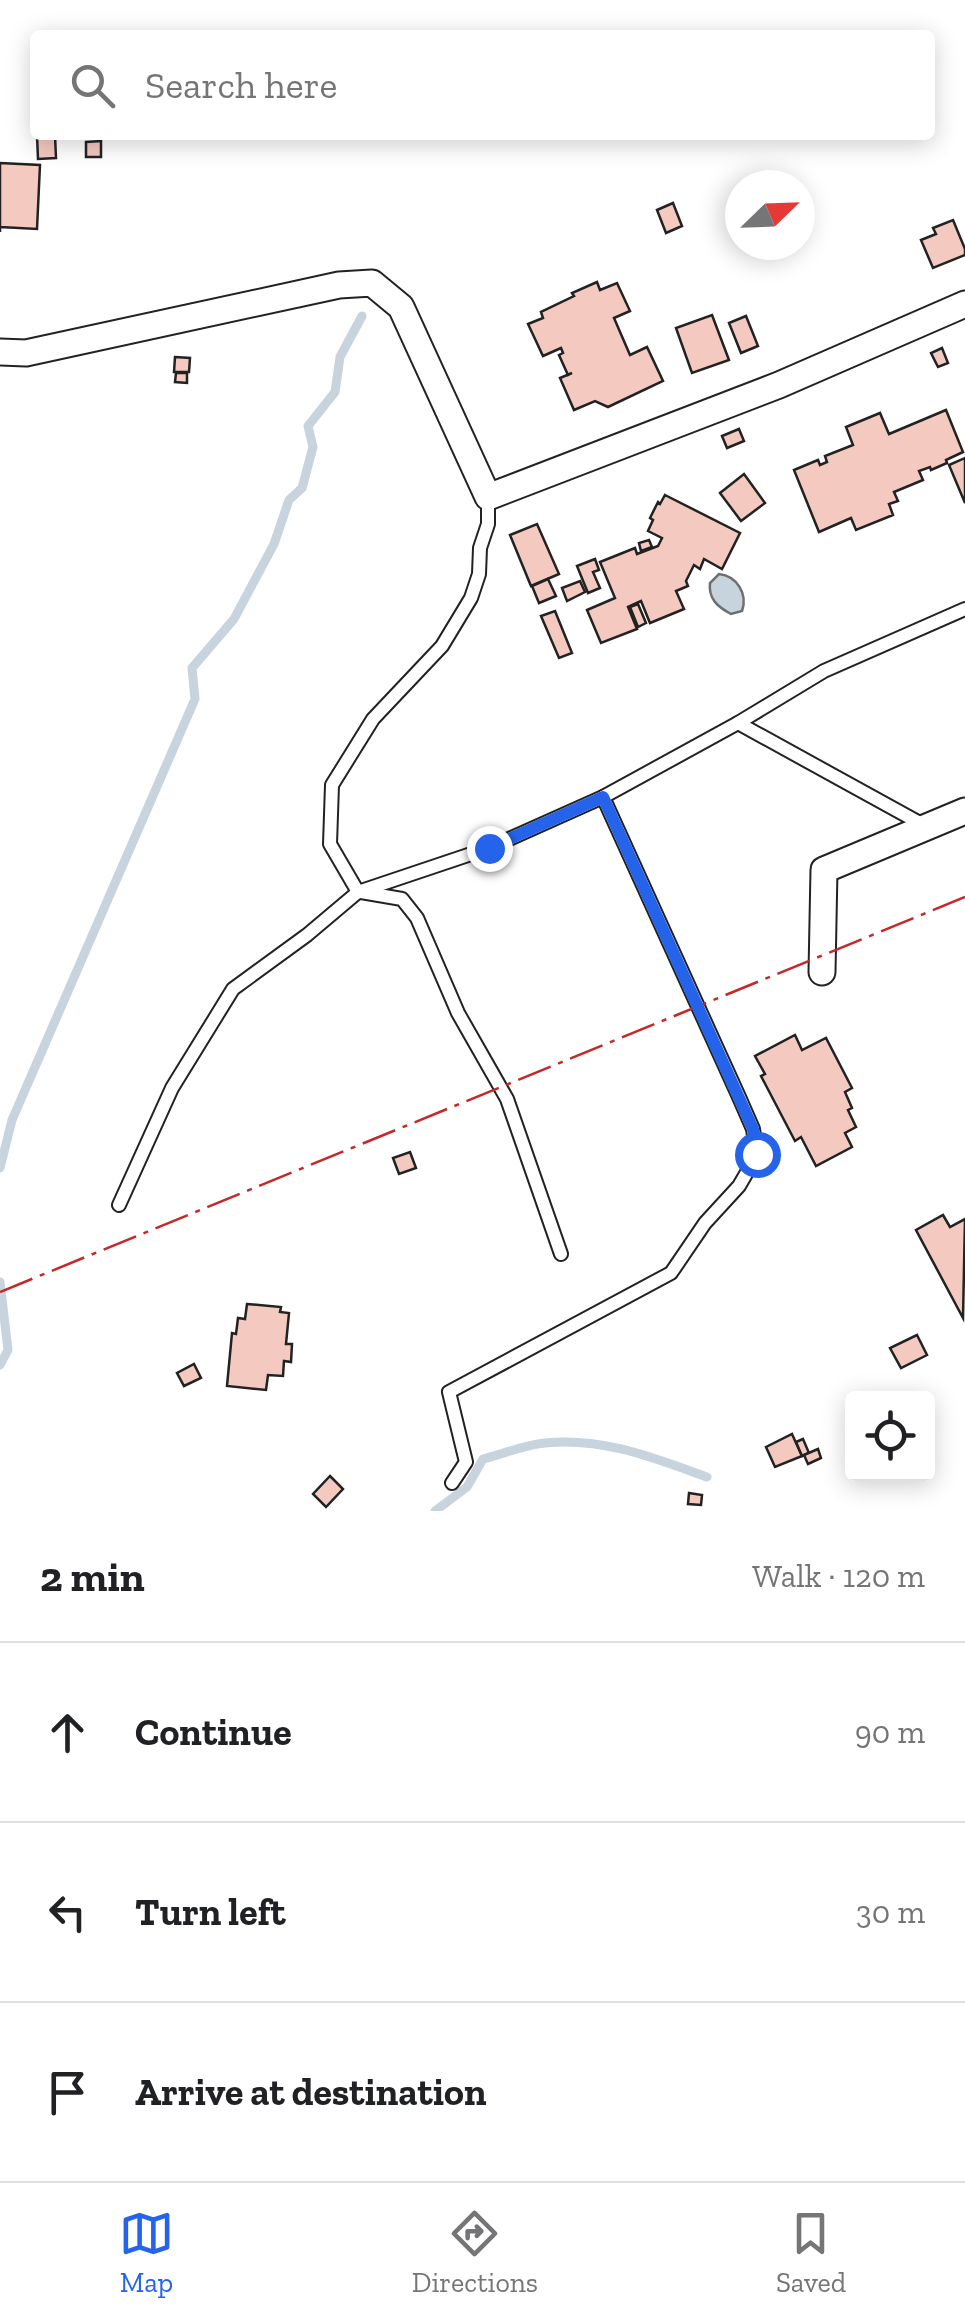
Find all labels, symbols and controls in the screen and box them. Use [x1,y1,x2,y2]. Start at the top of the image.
search box [30,30,935,140]
icon: search [65,58,120,113]
text: Search here [145,62,337,108]
north arrow [725,170,815,260]
route end [467,826,513,872]
route start [735,1132,781,1178]
map controls [845,1391,935,1481]
button: locate [845,1391,935,1481]
text: 2 min [40,1551,145,1602]
text: Walk · 120 m [752,1557,925,1595]
icon: ahead [40,1705,95,1760]
text: Continue [135,1709,292,1755]
text: 90 m [855,1713,925,1751]
icon: left [40,1885,95,1940]
text: Turn left [135,1889,286,1935]
text: 30 m [856,1893,925,1931]
icon: arrive [40,2065,95,2120]
text: Arrive at destination [135,2069,486,2115]
tab: Map [119,2206,174,2299]
tab: Directions [412,2206,538,2299]
tab: Saved [776,2206,846,2299]

